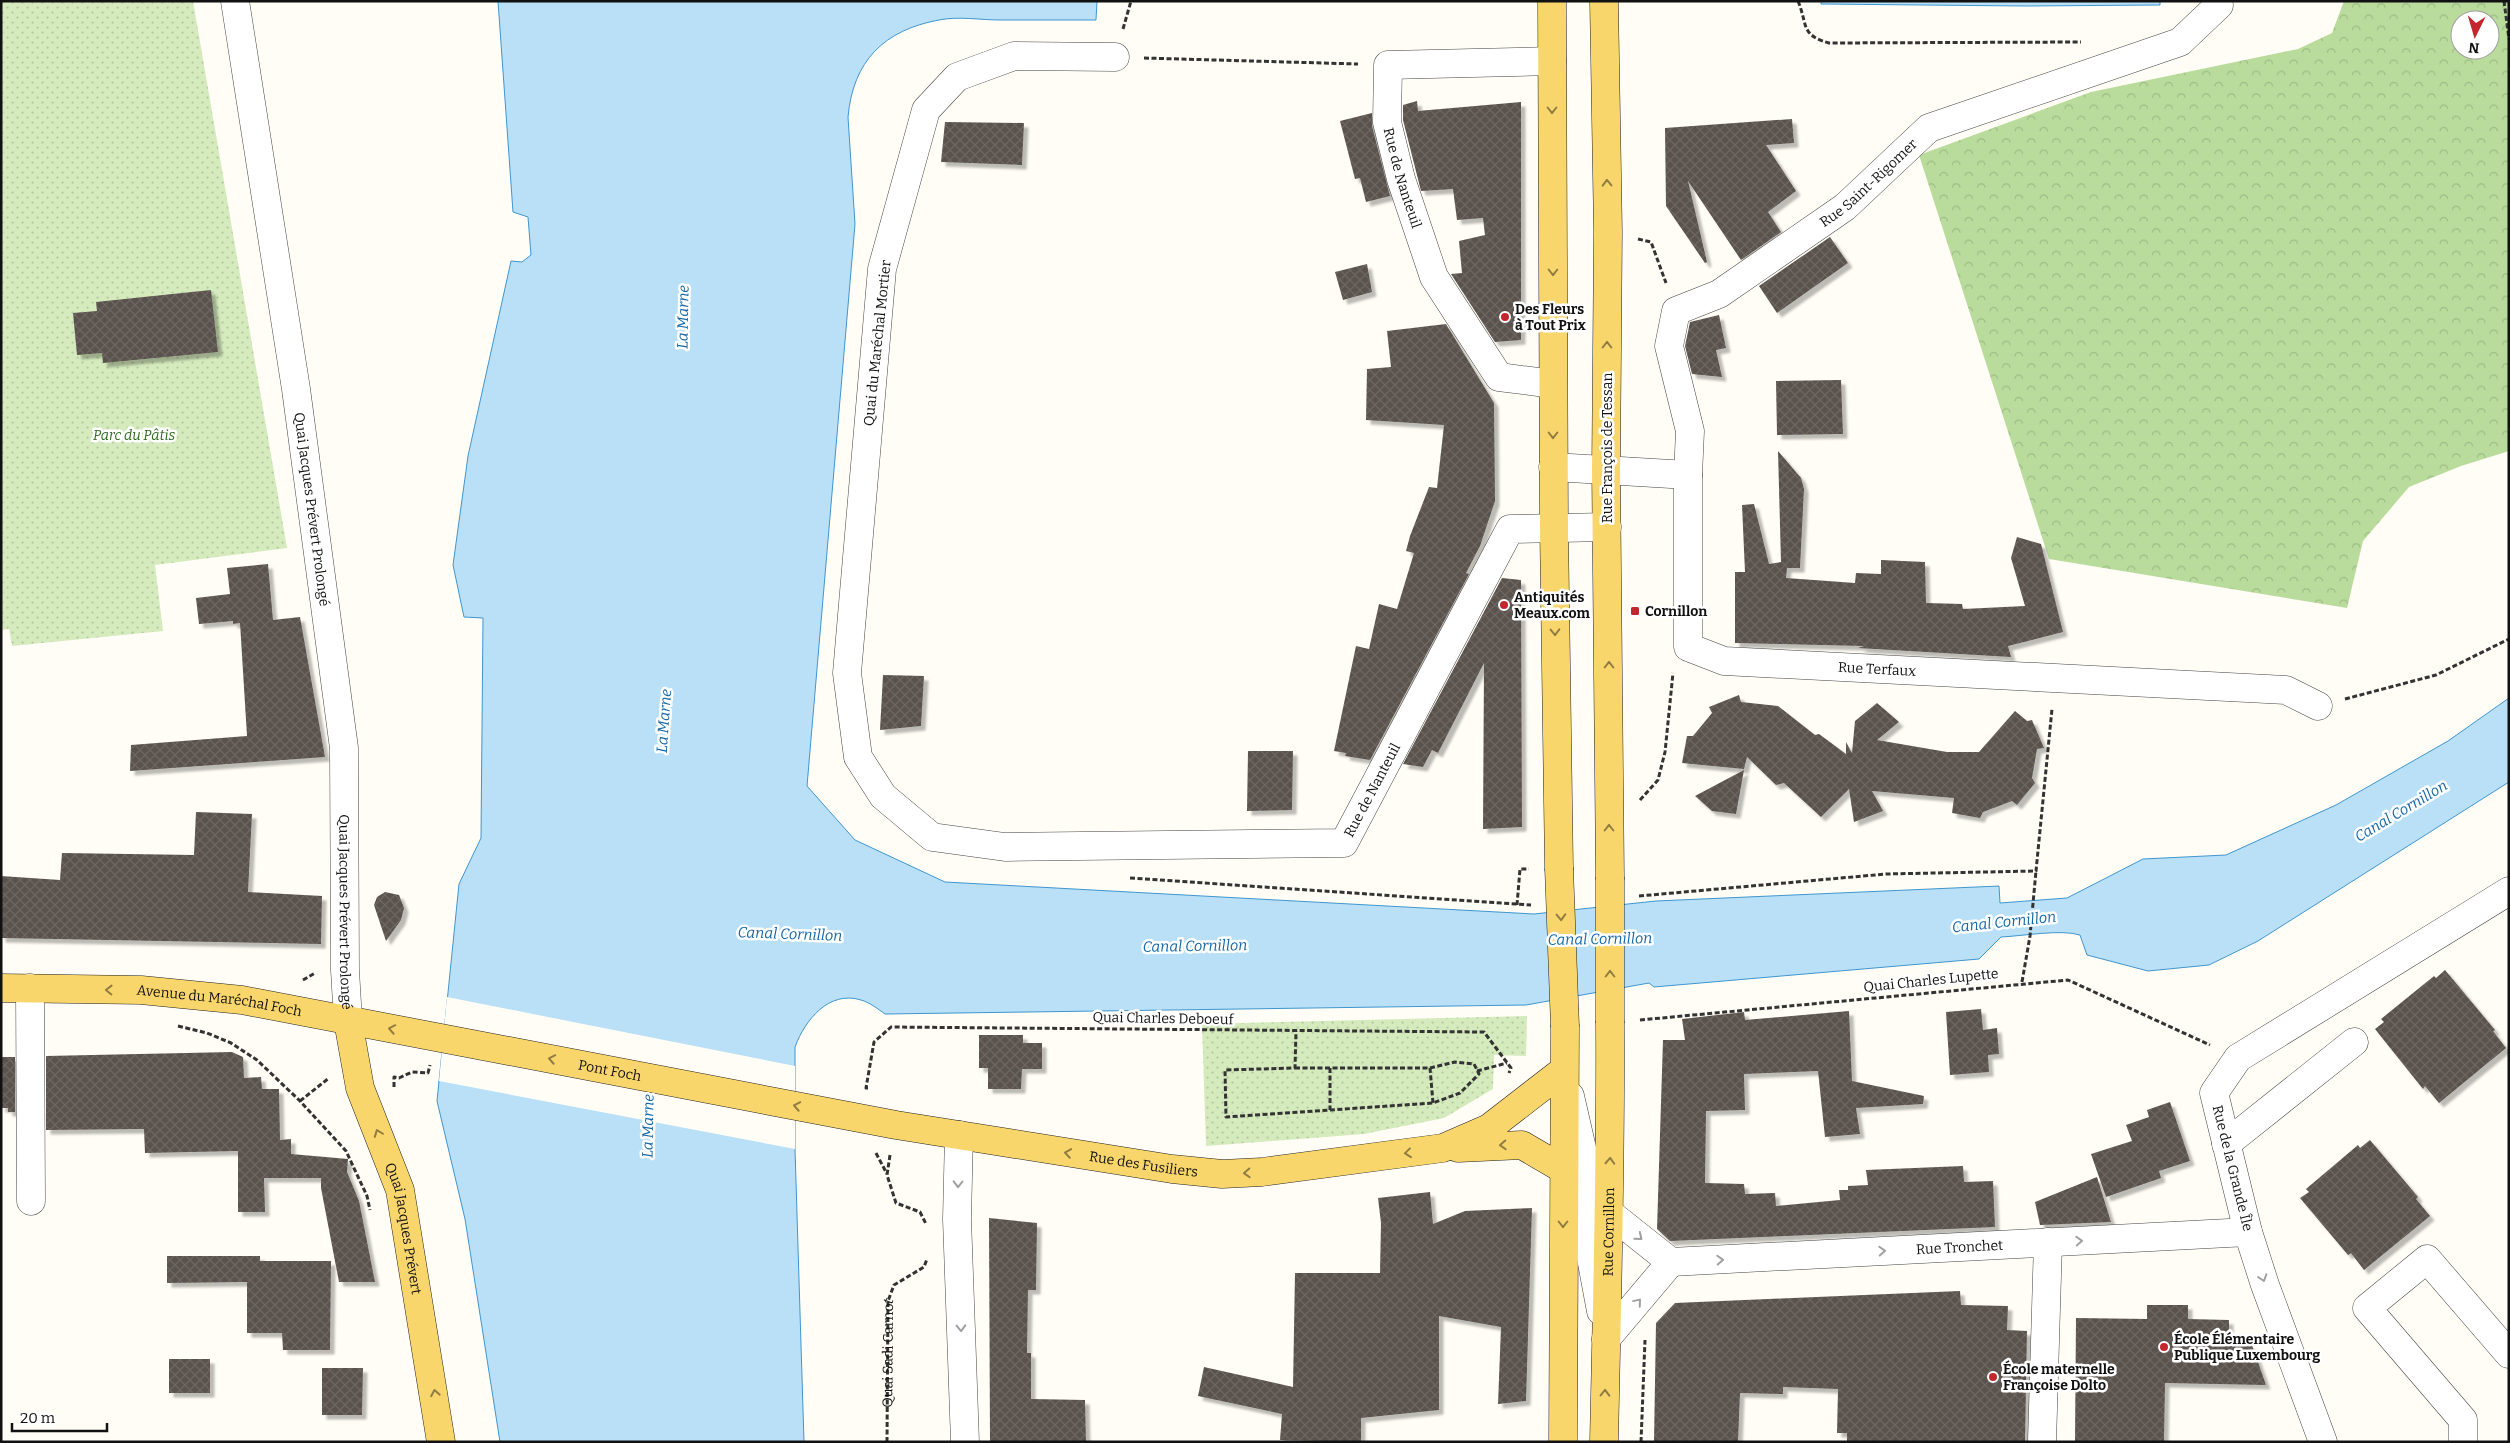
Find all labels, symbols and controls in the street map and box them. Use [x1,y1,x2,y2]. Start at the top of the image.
north arrow [2450,10,2500,60]
text: N [2468,38,2480,56]
one-way arrow [1547,106,1557,114]
street label: Rue de Nanteuil [1380,126,1425,230]
street label: Rue Saint-Rigomer [1817,136,1921,231]
one-way arrow [1602,179,1612,186]
street label: Quai du Maréchal Mortier [860,259,895,427]
one-way arrow [1548,268,1558,276]
water label: La Marne [673,285,693,349]
place label: Des Fleurs à Tout Prix [1515,301,1586,334]
marker: Des Fleurs à Tout Prix [1499,311,1511,323]
one-way arrow [1602,341,1612,349]
street label: Rue François de Tessan [1599,373,1616,523]
street label: Quai Jacques Prévert Prolongé [290,411,333,607]
park label: Parc du Pâtis [93,427,175,444]
one-way arrow [1548,431,1558,439]
place label: Antiquités Meaux.com [1514,589,1591,622]
marker: Antiquités Meaux.com [1498,599,1510,611]
place label: Cornillon [1645,603,1707,620]
marker: Cornillon [1629,605,1641,617]
one-way arrow [1550,628,1560,636]
street label: Rue Terfaux [1837,659,1917,680]
one-way arrow [1604,661,1614,669]
water label: La Marne [653,688,675,753]
street label: Rue de Nanteuil [1341,740,1404,840]
water label: Canal Cornillon [2352,776,2450,846]
street label: Quai Jacques Prévert Prolongé [335,814,355,1010]
one-way arrow [1604,824,1614,832]
water label: Canal Cornillon [1951,908,2057,936]
one-way arrow [1555,913,1566,921]
water label: Canal Cornillon [737,923,843,945]
water label: Canal Cornillon [1548,929,1652,949]
water label: Canal Cornillon [1143,936,1247,956]
street label: Quai Charles Lupette [1863,965,1999,996]
one-way arrow [1605,970,1615,978]
street label: Avenue du Maréchal Foch [136,982,303,1020]
one-way arrow [105,985,113,995]
street label: Quai Charles Deboeuf [1092,1009,1235,1028]
one-way arrow [387,1024,396,1034]
one-way arrow [547,1054,556,1065]
street label: Pont Foch [577,1056,643,1085]
water label: La Marne [638,1094,658,1158]
one-way arrow [793,1101,802,1112]
street label: Rue de la Grande Île [2209,1103,2257,1233]
one-way arrow [374,1129,384,1138]
one-way arrow [1499,1140,1507,1151]
one-way arrow [1404,1147,1412,1158]
one-way arrow [1064,1148,1073,1158]
street label: Rue des Fusiliers [1088,1148,1199,1181]
one-way arrow [1605,1156,1615,1164]
street label: Quai Jacques Prévert [381,1160,425,1296]
one-way arrow [1243,1167,1251,1178]
one-way arrow [953,1180,963,1188]
street label: Rue Cornillon [1600,1187,1618,1277]
one-way arrow [1558,1220,1568,1228]
one-way arrow [1633,1231,1642,1239]
one-way arrow [2075,1235,2083,1246]
street label: Rue Tronchet [1916,1237,2004,1258]
one-way arrow [1878,1246,1886,1256]
one-way arrow [1716,1254,1724,1265]
one-way arrow [2257,1273,2267,1282]
street label: Quai Sadi Carnot [879,1296,897,1408]
one-way arrow [1632,1298,1641,1307]
one-way arrow [956,1324,966,1332]
place label: École Élémentaire Publique Luxembourg [2174,1330,2320,1364]
marker: École Élémentaire Publique Luxembourg [2158,1341,2170,1353]
place label: École maternelle Françoise Dolto [2003,1360,2115,1394]
marker: École maternelle Françoise Dolto [1987,1371,1999,1383]
one-way arrow [430,1389,440,1398]
one-way arrow [1600,1389,1611,1397]
scale bar [12,1400,108,1432]
text: 20 m [20,1409,56,1427]

